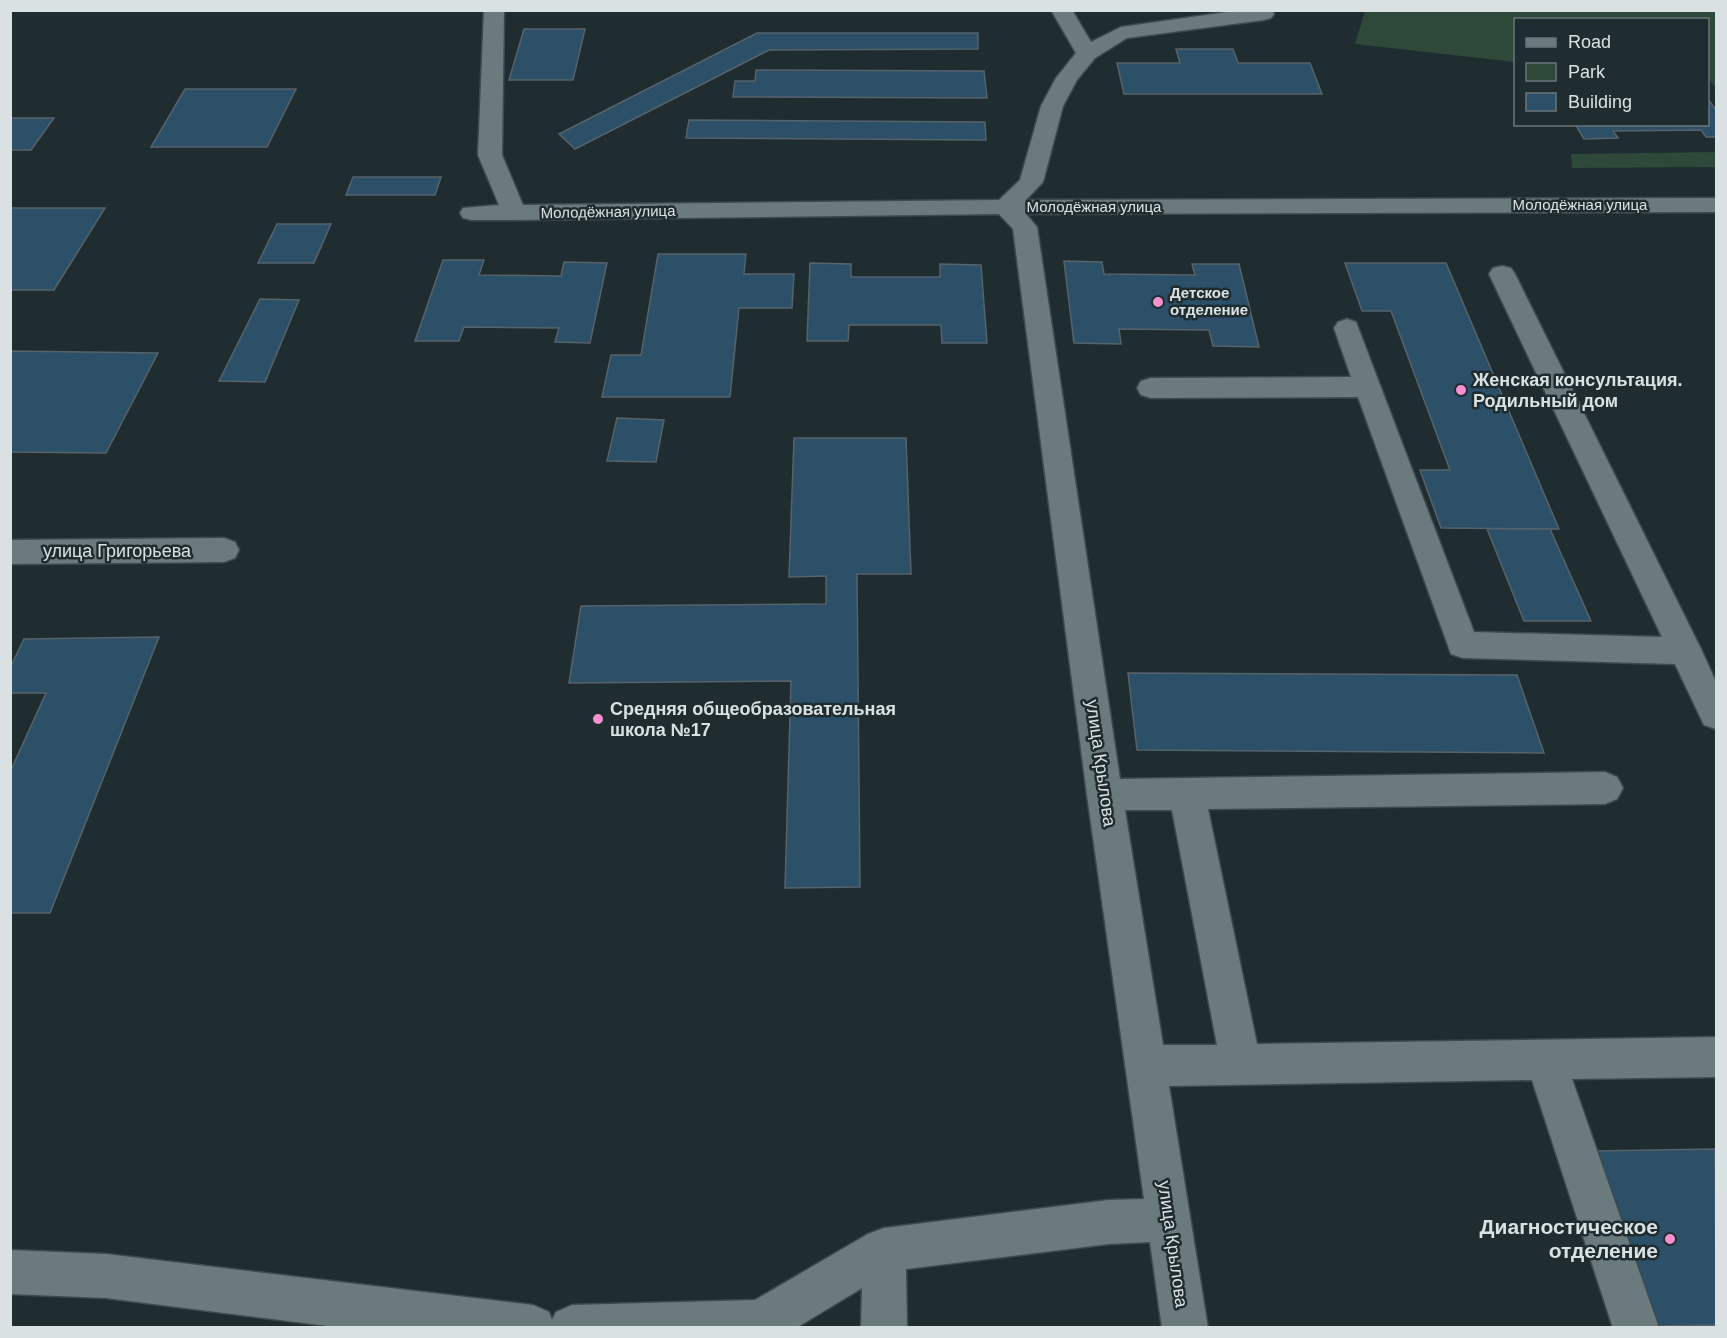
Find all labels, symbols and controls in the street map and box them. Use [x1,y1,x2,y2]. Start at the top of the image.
legend [1514,18,1709,126]
text: Road [1568,32,1611,52]
text: Park [1568,62,1606,82]
text: Building [1568,92,1632,112]
street label: Молодёжная улица [1513,196,1648,213]
street label: Молодёжная улица [1027,198,1162,215]
street label: Молодёжная улица [540,202,676,221]
place label: Детское отделение [1170,284,1248,318]
marker: Детское отделение [1151,295,1165,309]
place label: Женская консультация. Родильный дом [1472,370,1683,411]
marker: Женская консультация. Родильный дом [1454,383,1468,397]
street label: улица Григорьева [43,541,192,561]
street label: улица Крылова [1082,698,1120,829]
place label: Средняя общеобразовательная школа №17 [610,699,896,740]
marker: Средняя общеобразовательная школа №17 [591,712,605,726]
street label: улица Крылова [1154,1179,1192,1310]
place label: Диагностическое отделение [1480,1215,1658,1262]
marker: Диагностическое отделение [1663,1232,1677,1246]

